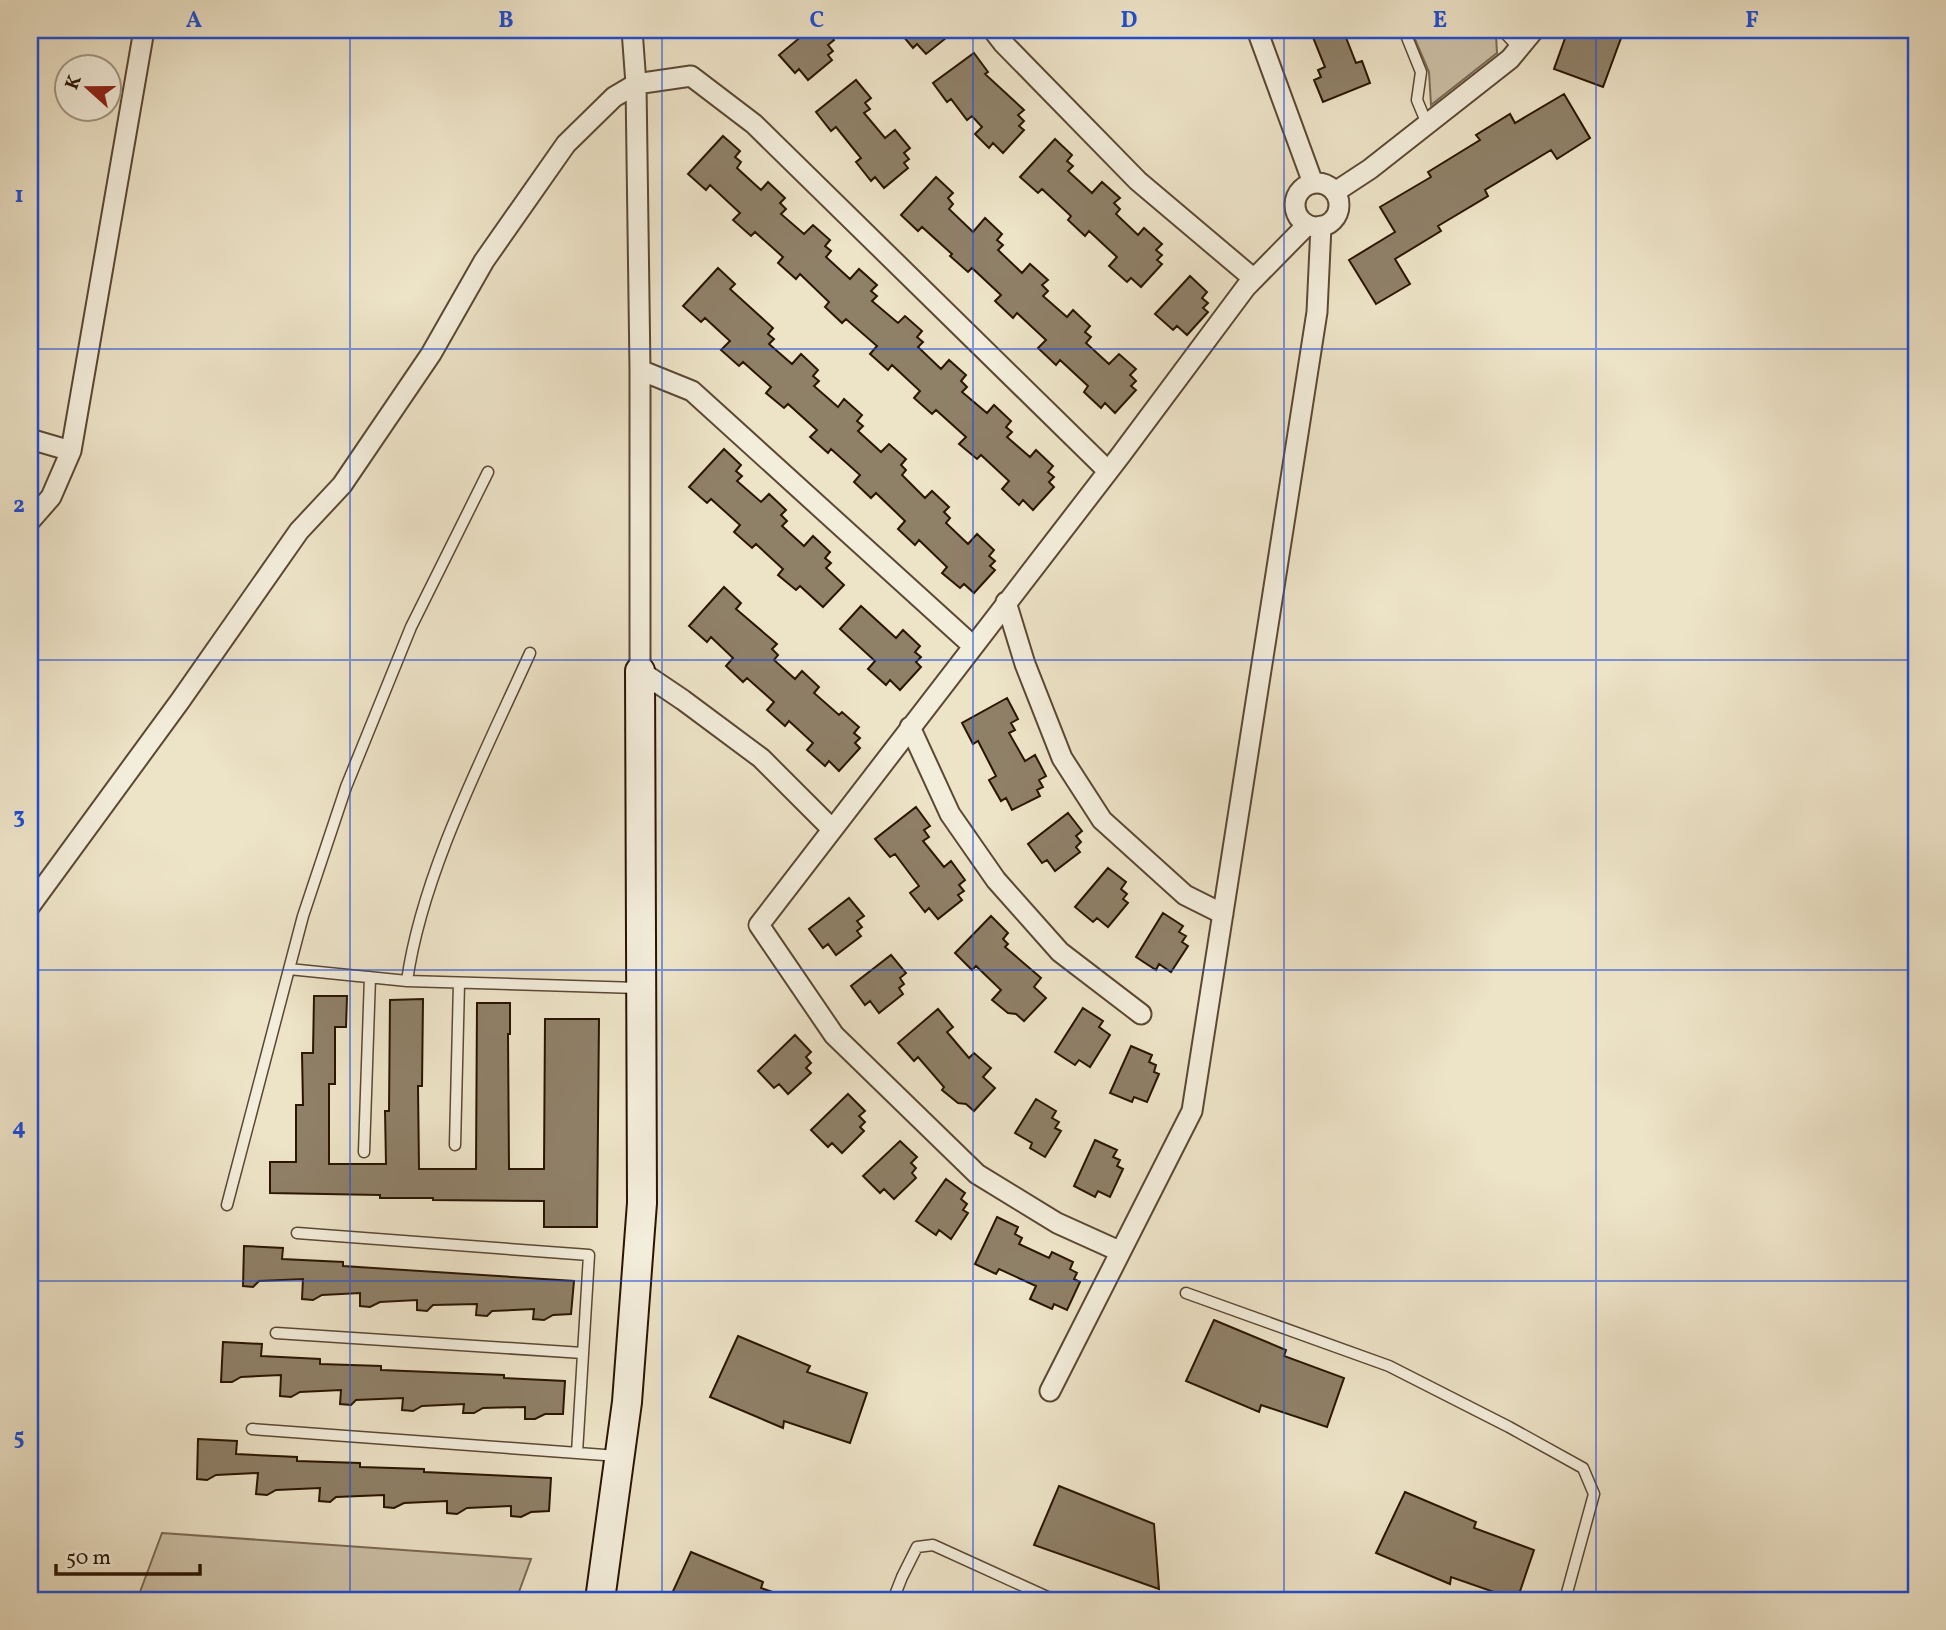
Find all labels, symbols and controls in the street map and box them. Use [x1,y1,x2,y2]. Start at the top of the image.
text: A [186,5,202,37]
text: B [498,5,514,37]
text: C [810,5,824,37]
text: D [1121,5,1138,37]
text: E [1433,5,1447,37]
text: F [1745,5,1759,37]
north arrow [52,52,122,122]
text: K [59,71,89,94]
text: 1 [14,180,24,212]
text: 2 [13,490,25,522]
text: 3 [13,801,25,833]
text: 4 [12,1112,26,1144]
text: 5 [13,1422,25,1454]
scale bar [56,1532,200,1576]
text: 50 m [66,1544,111,1573]

